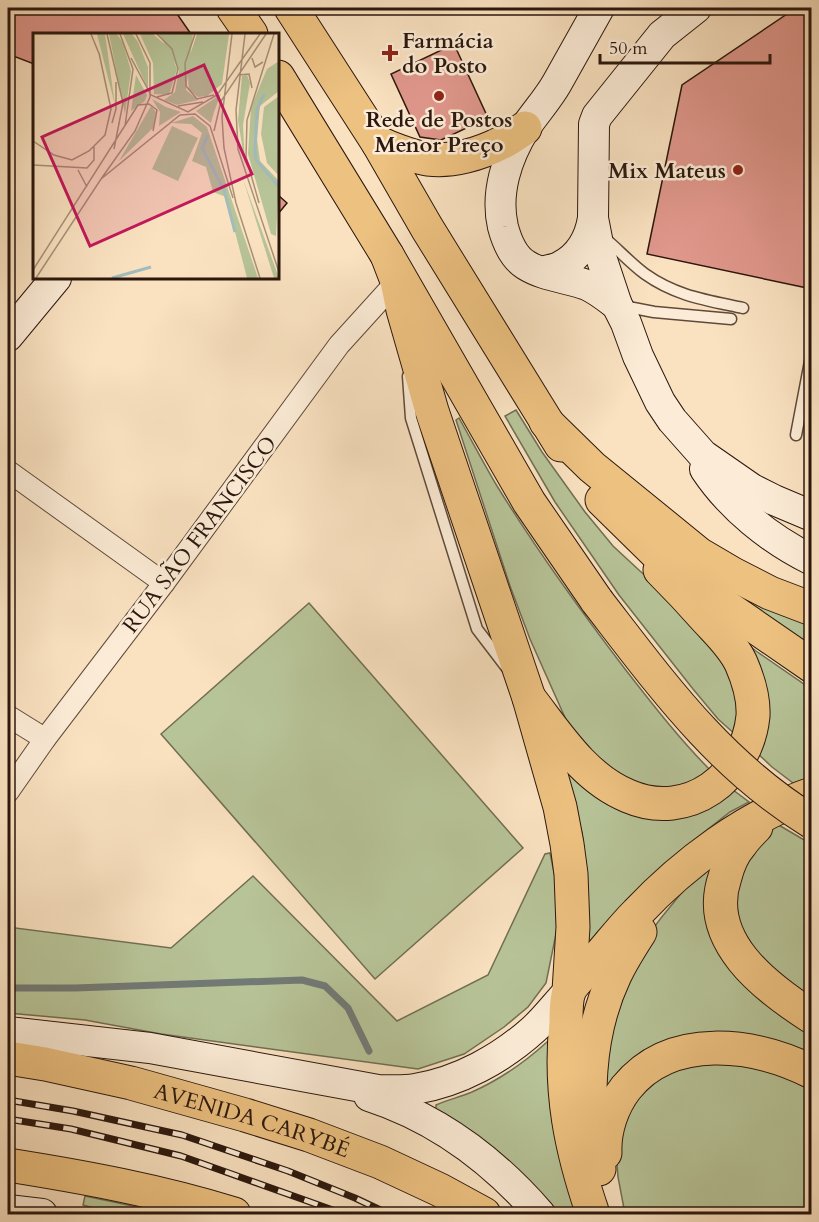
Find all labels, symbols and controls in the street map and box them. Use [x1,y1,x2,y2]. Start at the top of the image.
place label: Farmácia do Posto [402,26,494,81]
scale bar [600,27,770,65]
inset map [33,33,279,279]
text: 50 m [609,36,648,61]
marker: Farmácia do Posto [383,46,397,60]
marker: Rede de Postos Menor Preço [432,89,446,103]
place label: Rede de Postos Menor Preço [366,105,512,160]
place label: Mix Mateus [608,156,726,186]
marker: Mix Mateus [731,163,745,177]
street label: RUA SÃO FRANCISCO [116,430,284,639]
street label: AVENIDA CARYBÉ [150,1076,354,1165]

